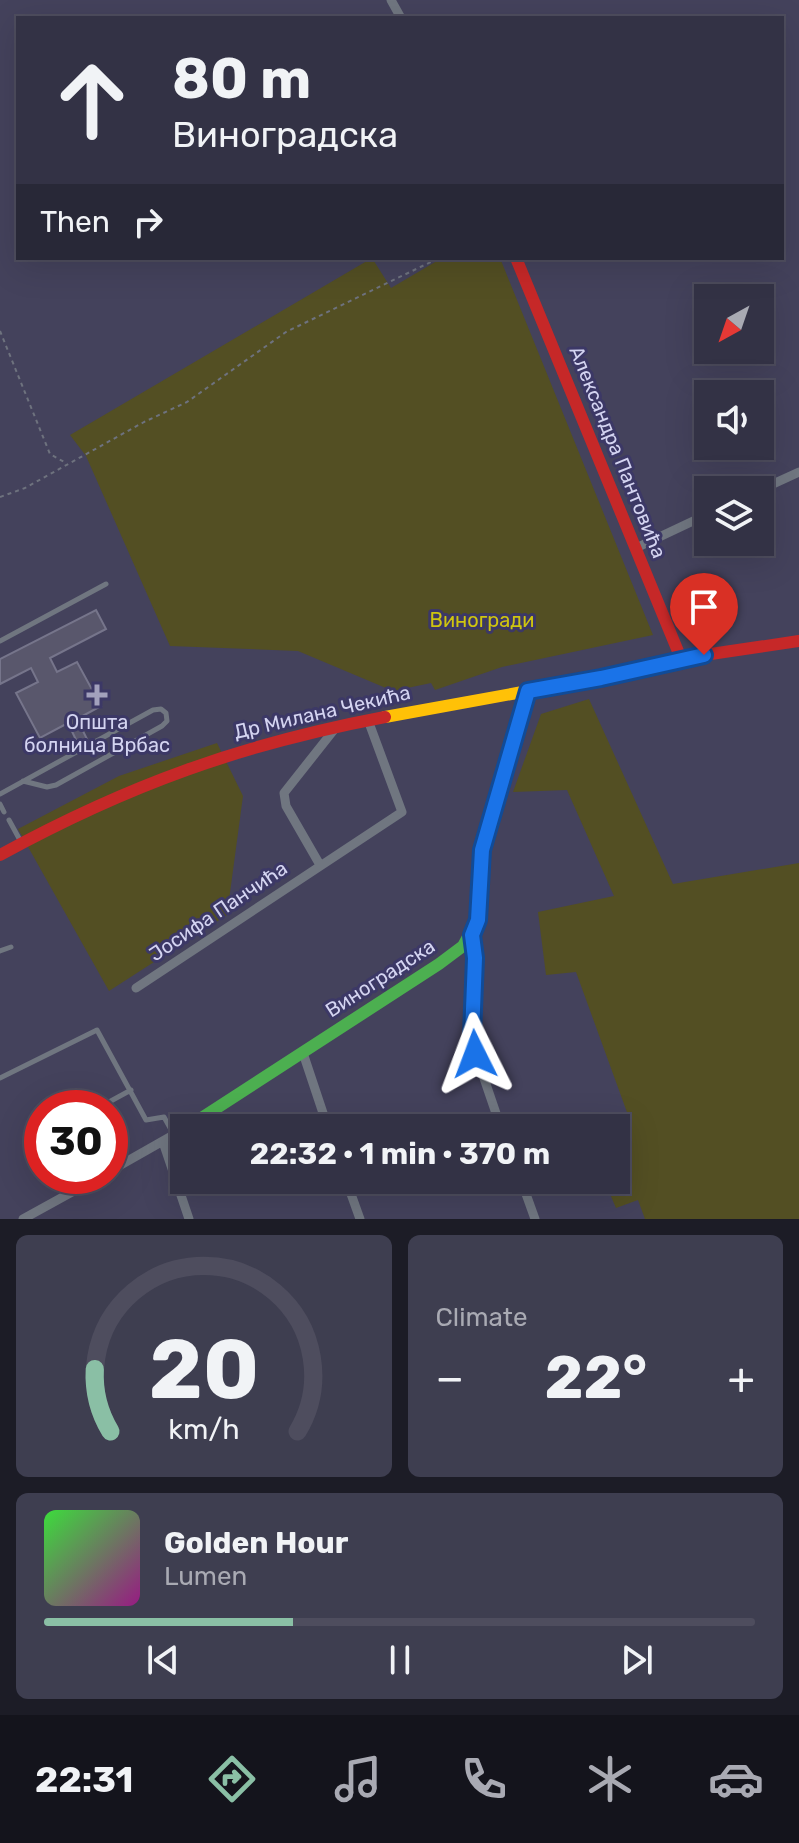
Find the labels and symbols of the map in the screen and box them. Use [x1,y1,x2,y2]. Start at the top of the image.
north arrow [694,284,774,364]
street label: Александра Пантовића [564,342,672,562]
pin [670,573,738,655]
park label: Виногради [430,608,534,632]
street label: Др Милана Чекића [231,680,413,744]
marker: Општа болница Врбас [86,684,108,706]
place label: Општа болница Врбас [24,710,170,757]
street label: Јосифа Панчића [144,856,292,966]
street label: Виноградска [321,934,439,1022]
position arrow [433,1012,517,1096]
speed limit sign: 30 [24,1090,128,1194]

